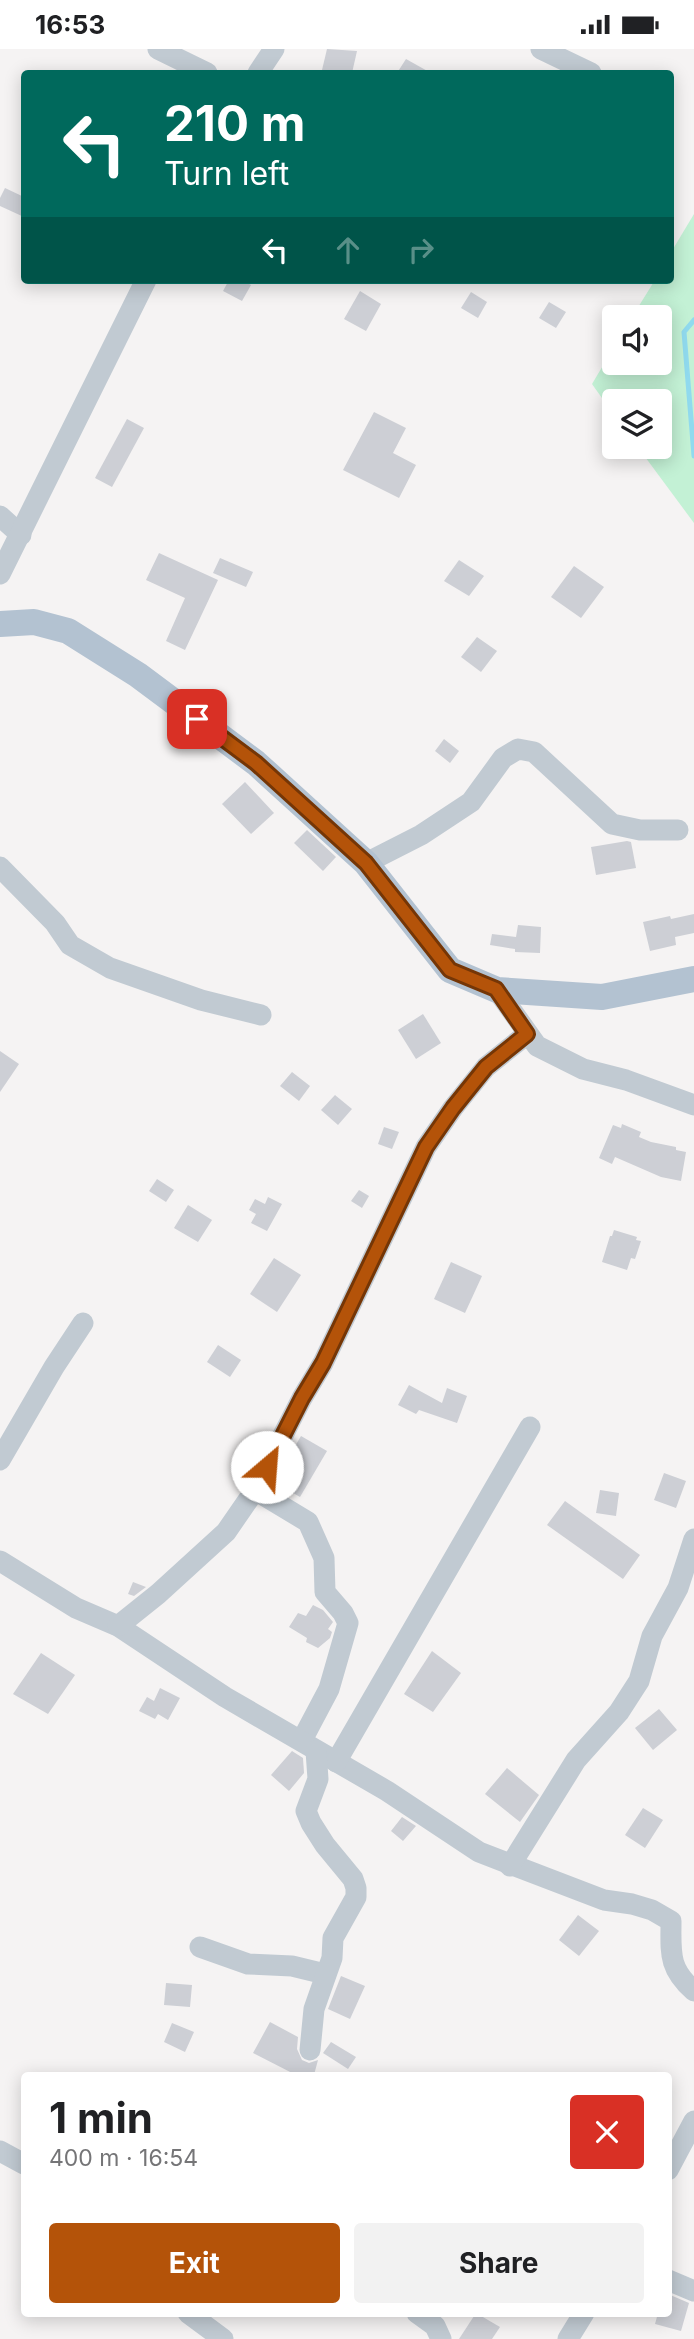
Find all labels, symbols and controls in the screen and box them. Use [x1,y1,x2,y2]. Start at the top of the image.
text: 16:53 [35,9,105,40]
text: 210 m [164,94,305,153]
icon: left [49,98,140,189]
text: Turn left [164,154,289,193]
icon: left [256,231,294,269]
icon: ahead [329,231,367,269]
icon: right [402,231,440,269]
map controls [602,305,672,459]
button: sound [602,305,672,375]
button: layers [602,389,672,459]
pin [167,689,227,749]
icon: arrive [178,700,216,738]
position arrow [230,1430,304,1504]
text: 1 min [49,2092,153,2143]
button: close [570,2095,644,2169]
text: 400 m · 16:54 [49,2144,198,2172]
button: Exit [49,2223,340,2303]
button: Share [354,2223,644,2303]

